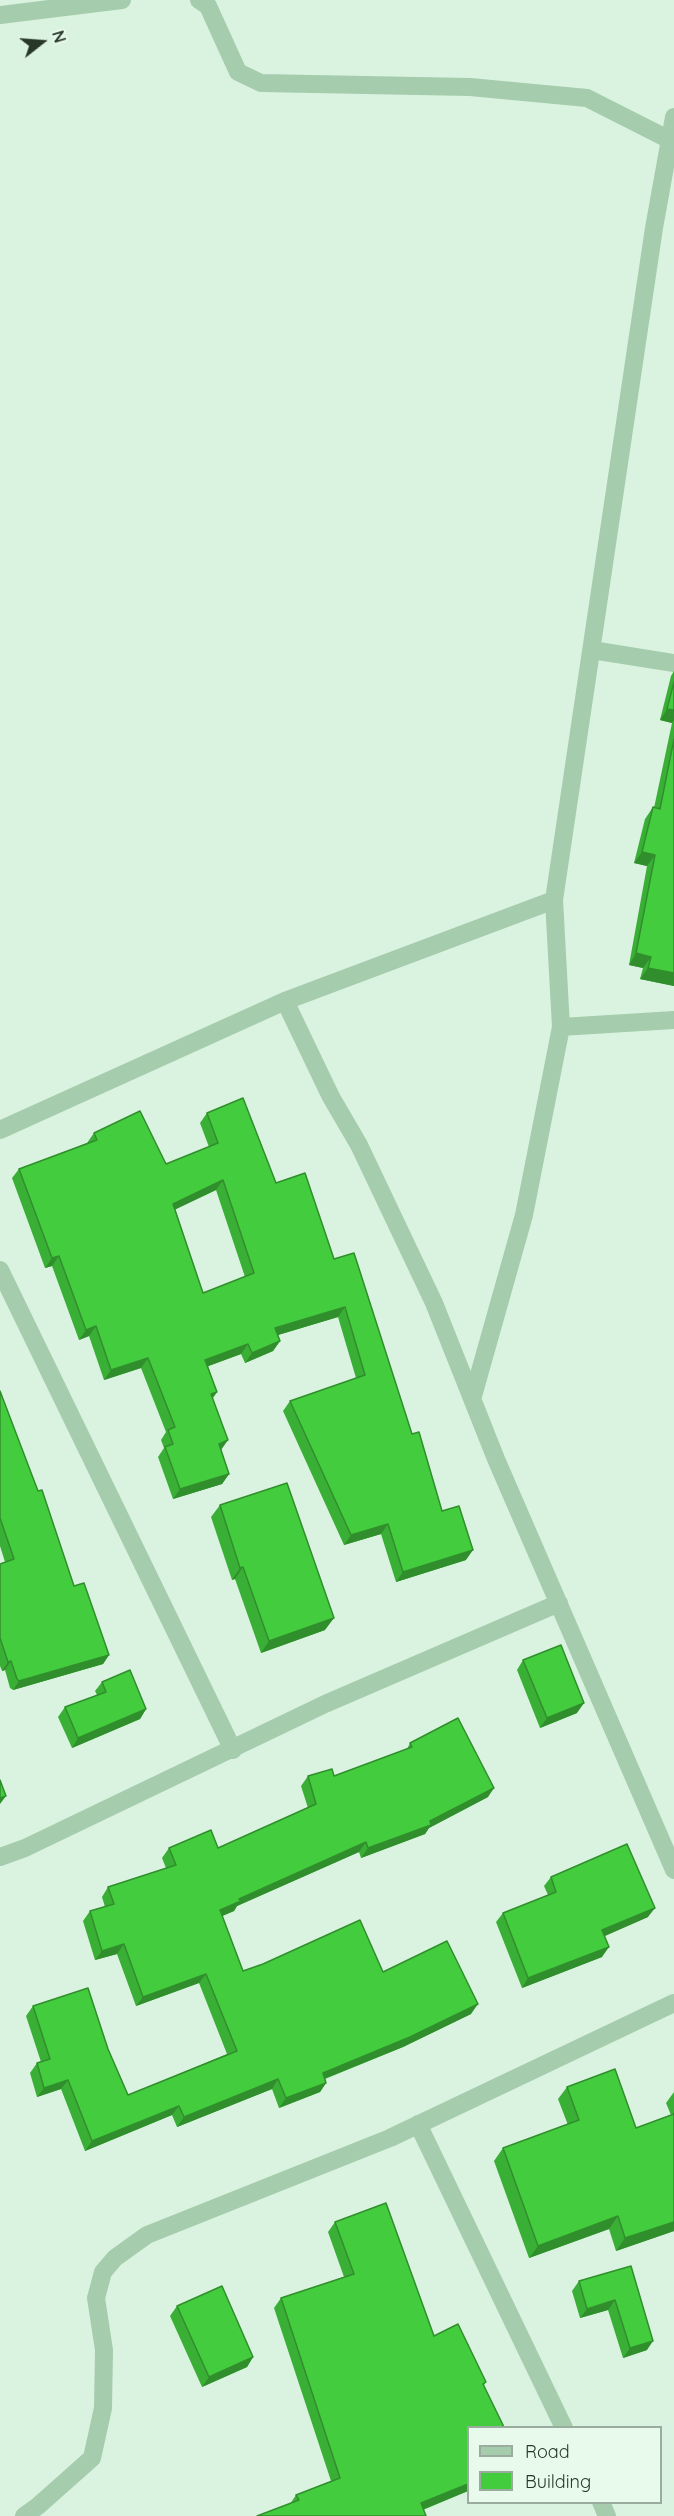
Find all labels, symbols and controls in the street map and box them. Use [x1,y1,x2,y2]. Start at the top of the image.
north arrow [12,12,72,72]
text: N [48,28,70,45]
legend [467,2426,662,2504]
text: Road [525,2440,570,2463]
text: Building [525,2470,591,2493]

